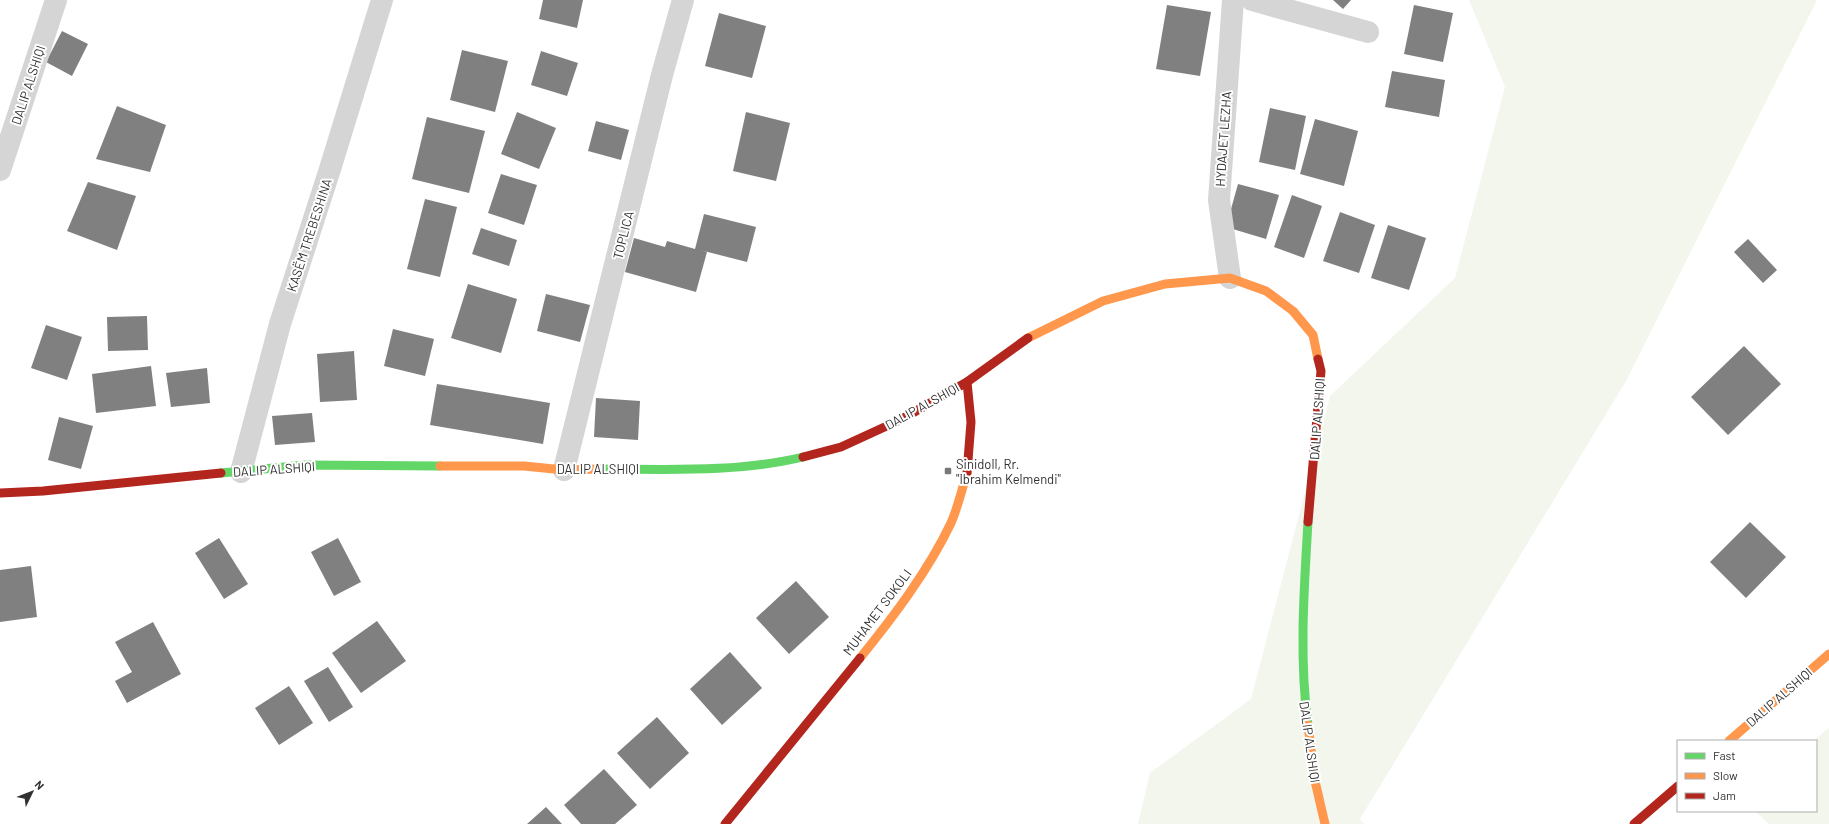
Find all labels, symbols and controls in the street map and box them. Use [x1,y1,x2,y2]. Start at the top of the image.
street label: DALIP ALSHIQI [8,43,48,127]
street label: HYDAJET LEZHA [1212,91,1234,187]
street label: KASËM TREBESHINA [283,176,335,294]
street label: TOPLICA [609,209,637,261]
street label: DALIP ALSHIQI [1306,377,1328,461]
street label: DALIP ALSHIQI [882,379,962,433]
place label: Sinidoll, Rr. "Ibrahim Kelmendi" [956,456,1061,487]
street label: DALIP ALSHIQI [232,458,316,480]
street label: DALIP ALSHIQI [557,461,639,477]
marker: Sinidoll, Rr. "Ibrahim Kelmendi" [943,466,953,476]
street label: MUHAMET SOKOLI [839,566,915,658]
street label: DALIP ALSHIQI [1743,664,1815,730]
street label: DALIP ALSHIQI [1296,700,1324,784]
legend [1677,740,1817,812]
text: Fast [1713,748,1736,762]
text: Slow [1713,768,1738,782]
north arrow [12,772,52,812]
text: N [32,778,47,792]
text: Jam [1713,788,1736,802]

